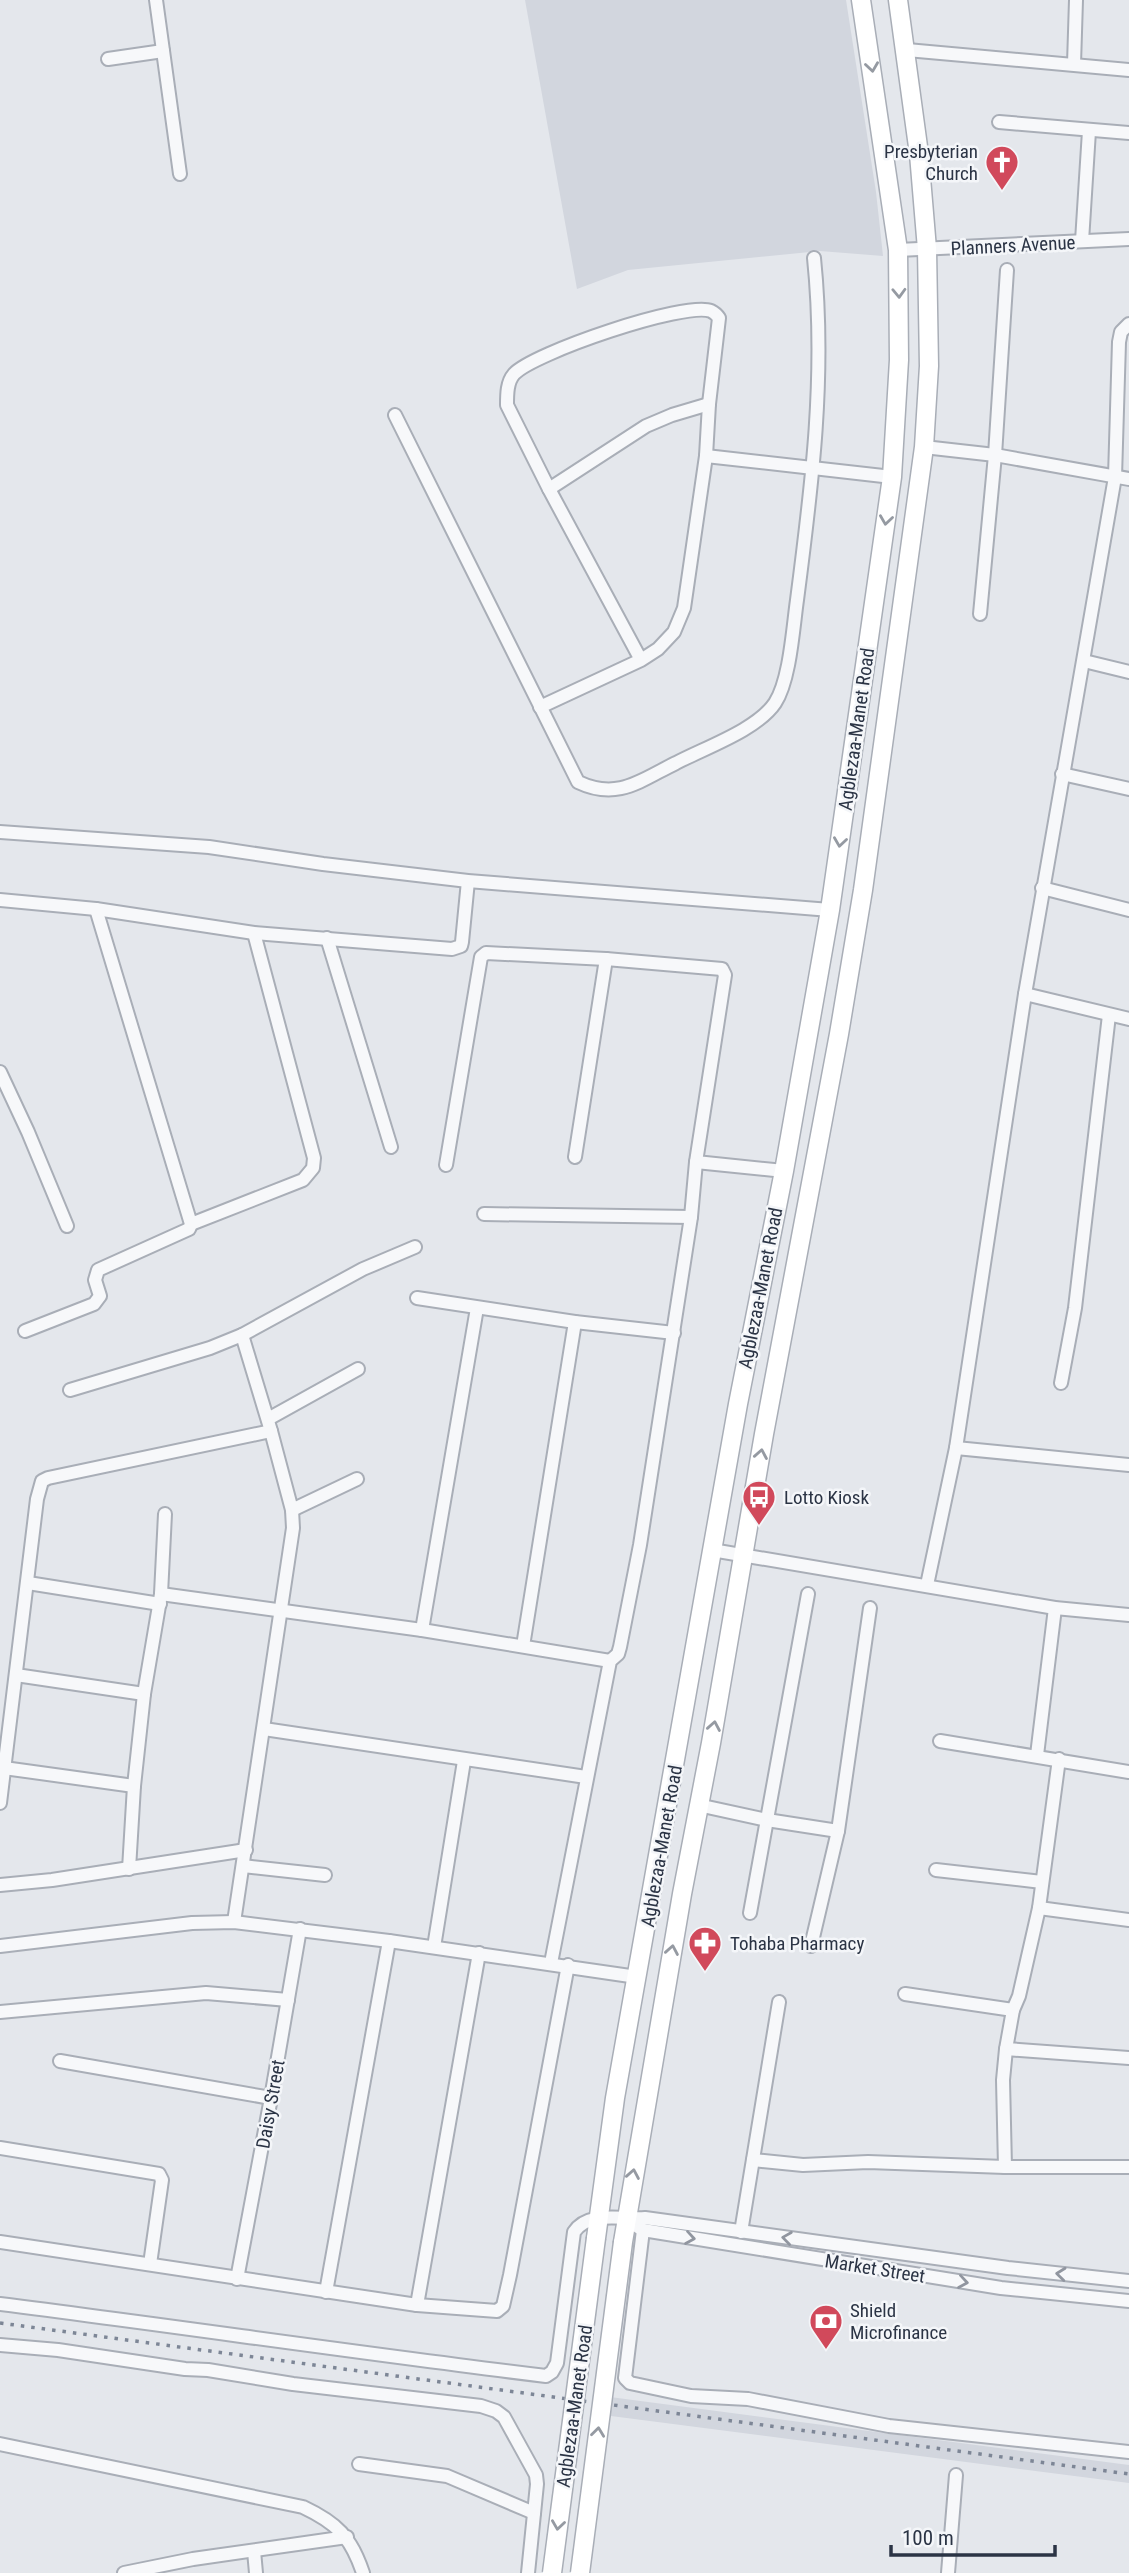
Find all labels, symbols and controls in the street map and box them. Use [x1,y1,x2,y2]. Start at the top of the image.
one-way arrow [864,62,879,73]
place label: Presbyterian Church [884,140,978,185]
church icon: Presbyterian Church [983,143,1021,192]
street label: Planners Avenue [950,231,1076,260]
one-way arrow [891,288,906,299]
one-way arrow [879,514,894,526]
street label: Agblezaa-Manet Road [834,646,879,812]
one-way arrow [832,836,847,848]
street label: Agblezaa-Manet Road [734,1205,787,1371]
one-way arrow [752,1448,767,1460]
bus stop icon: Lotto Kiosk [740,1478,778,1527]
place label: Lotto Kiosk [784,1486,869,1509]
one-way arrow [706,1720,721,1732]
street label: Agblezaa-Manet Road [636,1763,687,1929]
pharmacy icon: Tohaba Pharmacy [686,1924,724,1973]
place label: Tohaba Pharmacy [730,1932,864,1955]
one-way arrow [664,1944,679,1956]
street label: Daisy Street [251,2058,290,2150]
one-way arrow [625,2168,640,2180]
one-way arrow [684,2230,696,2245]
one-way arrow [781,2231,793,2246]
street label: Market Street [823,2249,927,2288]
one-way arrow [1055,2267,1066,2282]
one-way arrow [957,2274,969,2289]
place label: Shield Microfinance [850,2299,947,2344]
bank icon: Shield Microfinance [807,2302,845,2351]
street label: Agblezaa-Manet Road [552,2323,597,2489]
one-way arrow [591,2427,606,2438]
scale bar [891,2514,1056,2558]
one-way arrow [551,2519,566,2530]
text: 100 m [902,2526,954,2550]

